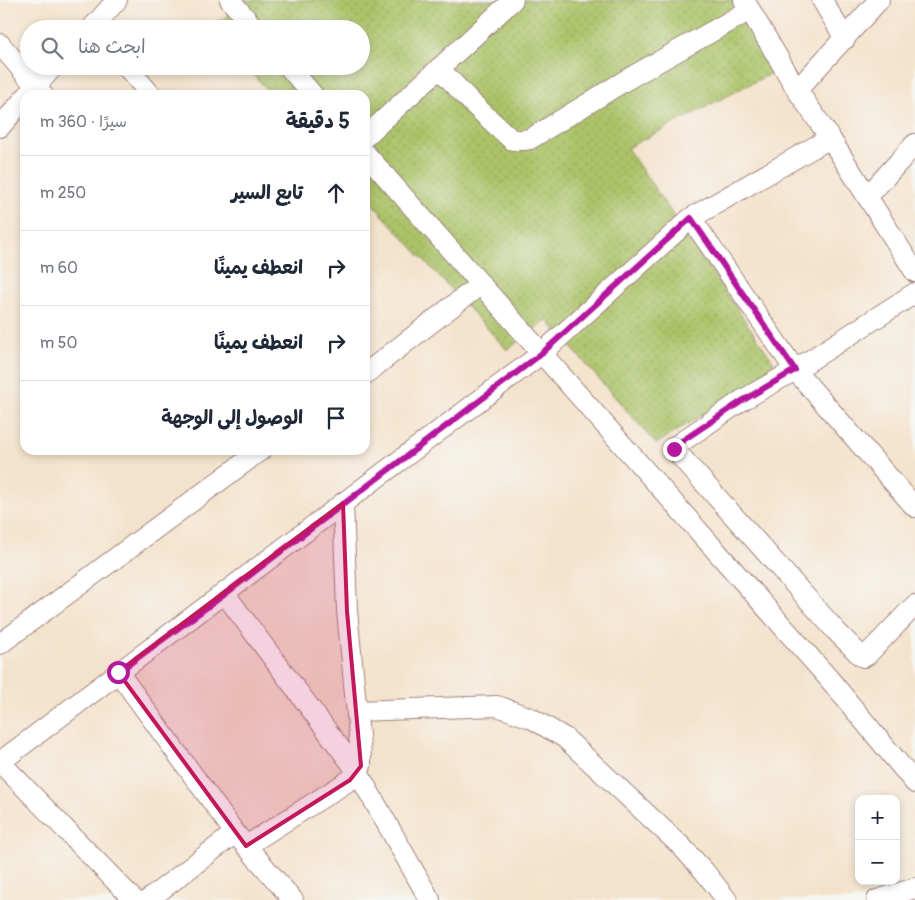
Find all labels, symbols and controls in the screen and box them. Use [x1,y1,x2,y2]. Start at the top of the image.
search box [20,20,370,75]
icon: search [38,34,66,62]
text: ابحث هنا [78,35,146,59]
text: 5 دقيقة [286,108,350,135]
text: سيرًا · 360 m [40,112,127,132]
icon: ahead [322,179,350,207]
text: تابع السير [231,181,303,205]
text: 250 m [40,183,86,203]
icon: right [322,254,350,282]
text: انعطف يمينًا [214,256,303,280]
text: 60 m [40,258,78,278]
icon: right [322,329,350,357]
text: انعطف يمينًا [214,331,303,355]
text: 50 m [40,333,77,353]
icon: arrive [322,404,350,432]
text: الوصول إلى الوجهة [161,406,303,430]
route end [663,438,686,461]
route start [107,661,130,684]
map controls [855,795,900,885]
button: + [855,795,900,840]
button: − [855,840,900,885]

